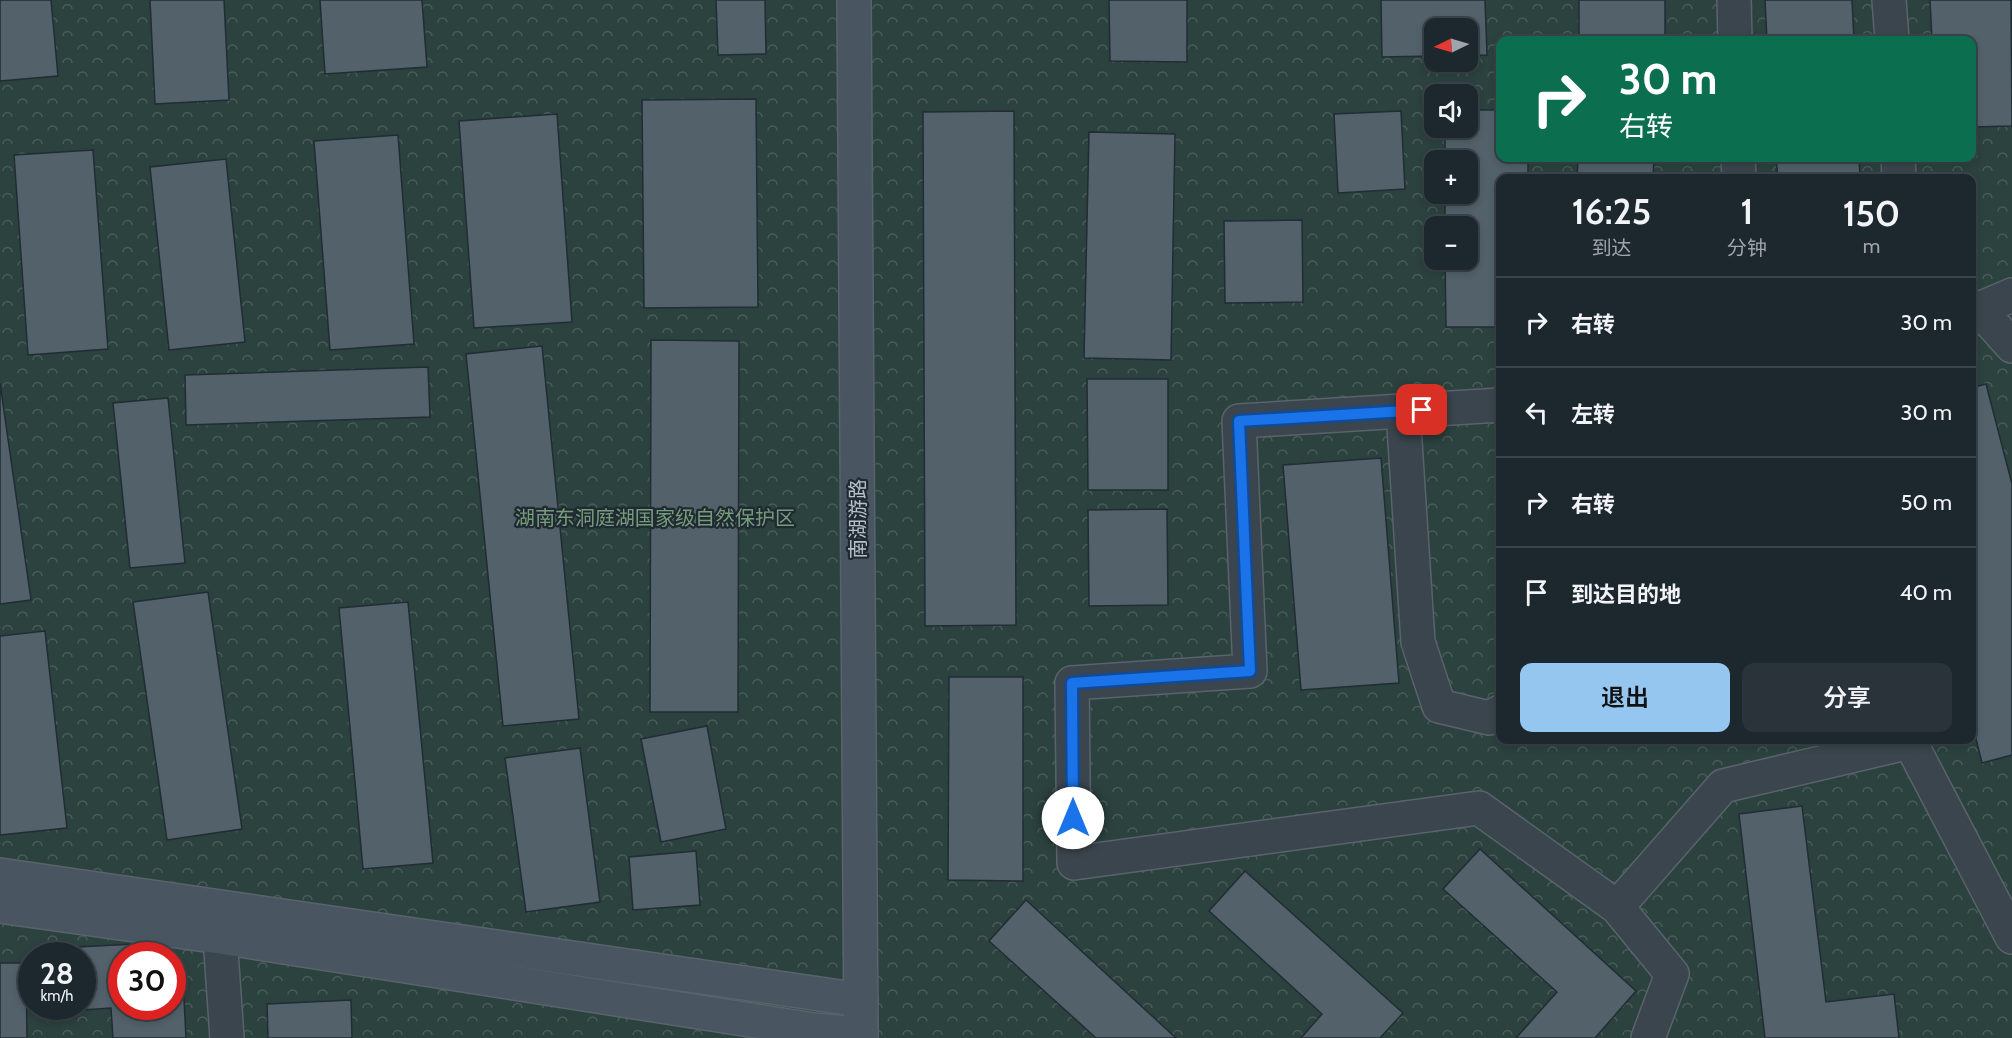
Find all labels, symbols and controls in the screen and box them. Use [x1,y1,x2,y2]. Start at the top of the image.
north arrow [1424,18,1478,72]
map controls [1424,18,1478,270]
text: 30 m [1619,53,1717,105]
icon: right [1520,60,1598,138]
button: sound [1424,84,1478,138]
text: 右转 [1619,110,1673,143]
button: + [1424,150,1478,204]
text: 16:25 [1572,189,1651,233]
text: 1 [1741,189,1753,233]
text: 150 [1843,191,1900,235]
button: − [1424,216,1478,270]
text: m [1863,234,1880,258]
text: 到达 [1591,236,1631,260]
text: 分钟 [1727,236,1767,260]
icon: right [1520,306,1553,339]
text: 30 m [1900,309,1952,336]
text: 右转 [1571,311,1615,338]
pin [1396,384,1447,435]
icon: arrive [1405,393,1438,426]
icon: left [1520,396,1553,429]
text: 30 m [1900,399,1952,426]
text: 左转 [1571,401,1615,428]
street label: 南湖游路 [846,479,870,559]
icon: right [1520,486,1553,519]
text: 50 m [1900,489,1952,516]
text: 右转 [1571,491,1615,518]
park label: 湖南东洞庭湖国家级自然保护区 [515,506,795,530]
icon: arrive [1520,576,1553,609]
text: 40 m [1900,579,1952,606]
text: 到达目的地 [1571,581,1681,608]
button: 退出 [1520,663,1730,732]
button: 分享 [1742,663,1952,732]
position arrow [1041,786,1105,850]
speed limit sign: 30 [108,942,186,1020]
text: 28 [40,955,74,992]
text: km/h [41,987,73,1005]

